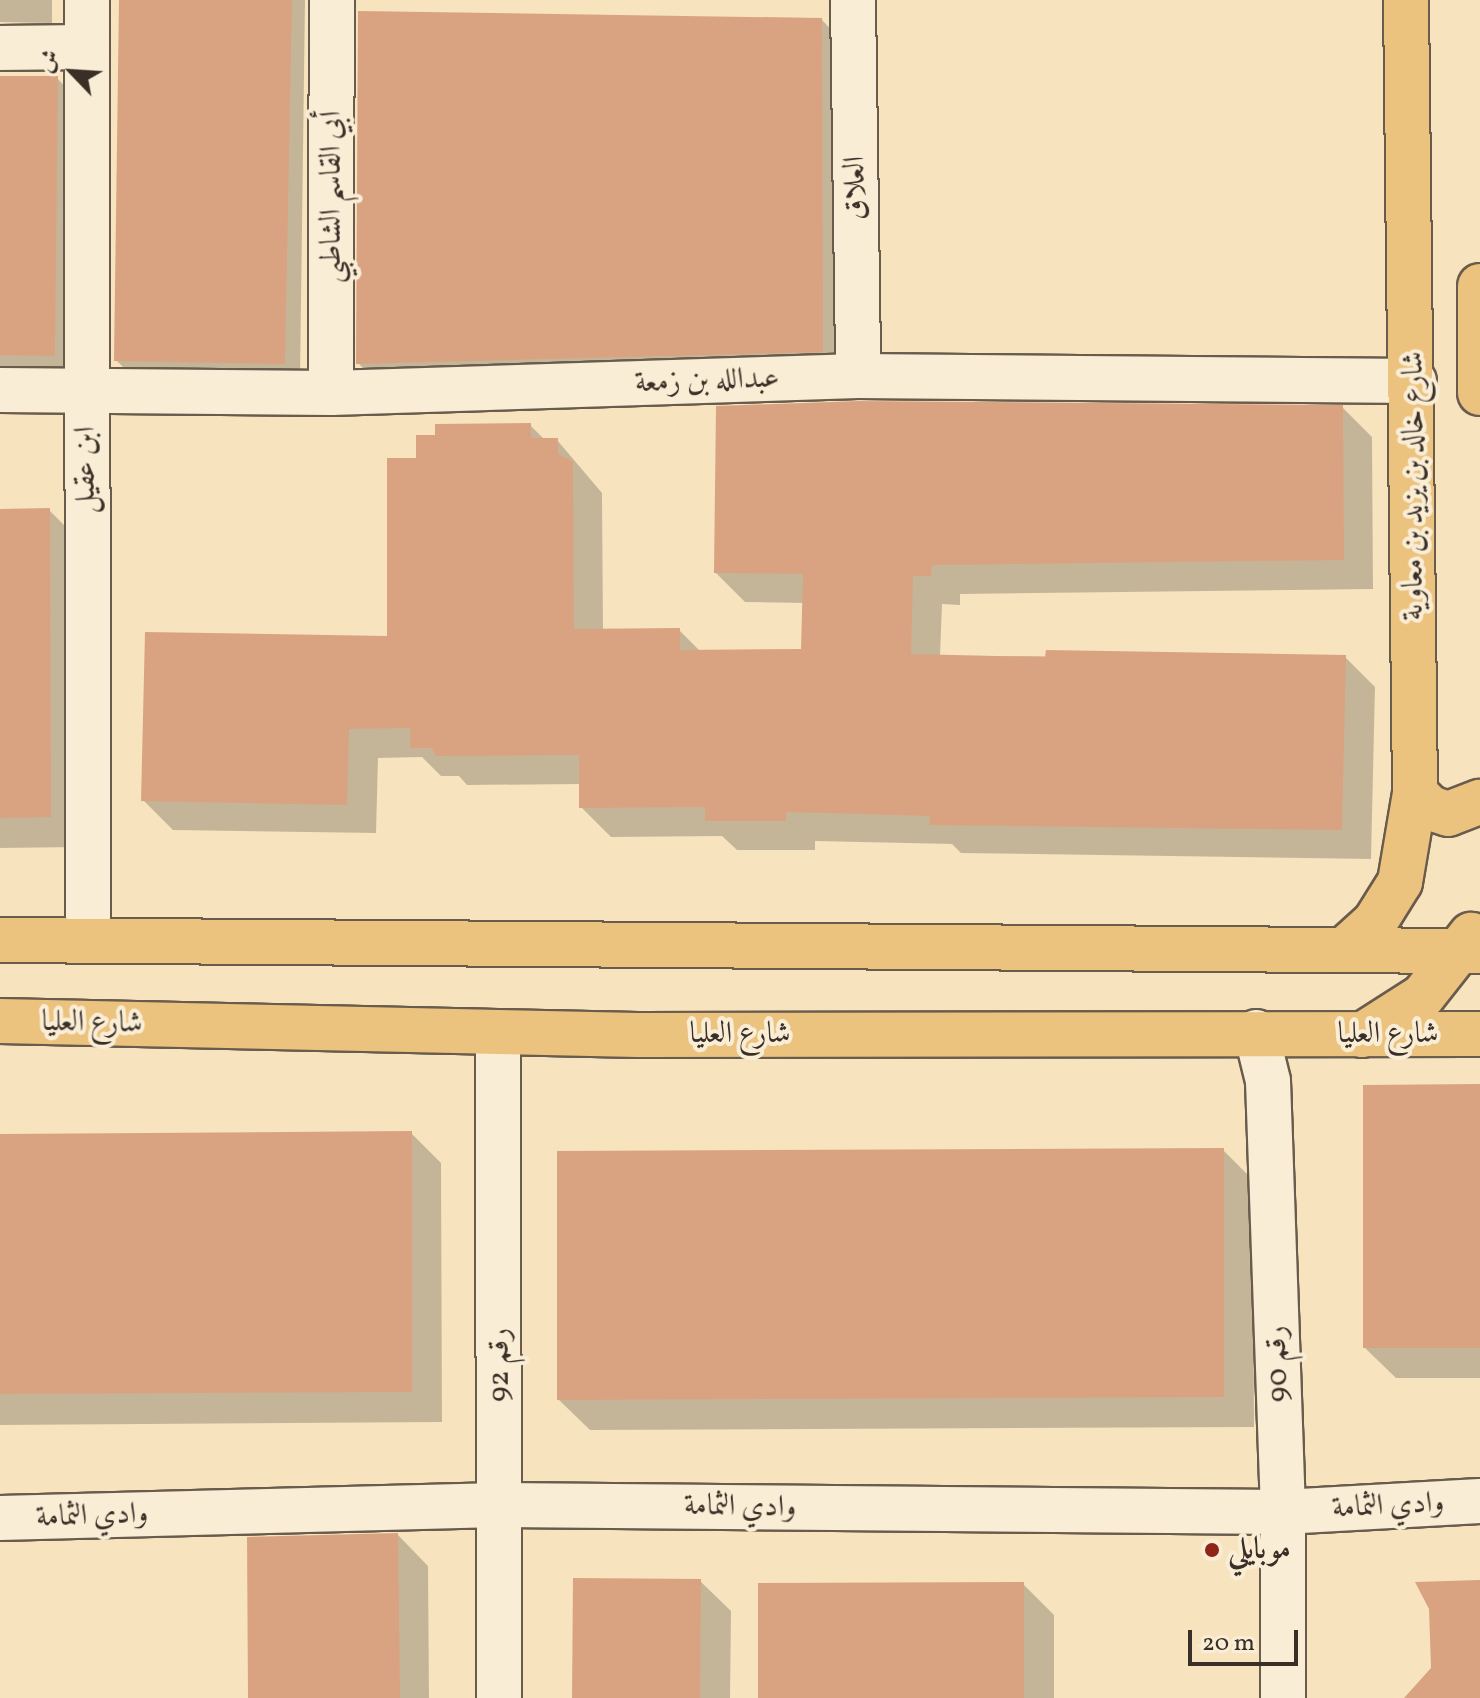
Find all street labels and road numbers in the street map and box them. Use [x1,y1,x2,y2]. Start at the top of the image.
street label: أبي القاسم الشاطبي [314,111,350,283]
street label: العلاق [837,156,875,220]
street label: شارع خالد بن يزيد بن معاوية [1396,351,1432,621]
street label: عبدالله بن زمعة [634,360,780,402]
street label: ابن عقيل [68,426,104,514]
street label: شارع العليا [41,1004,143,1042]
street label: شارع العليا [690,1016,790,1052]
street label: شارع العليا [1338,1016,1438,1052]
street label: رقم 90 [1259,1325,1297,1403]
street label: رقم 92 [482,1328,518,1402]
street label: وادي الثمامة [1331,1485,1445,1527]
street label: وادي الثمامة [683,1488,797,1526]
street label: وادي الثمامة [35,1496,149,1536]

